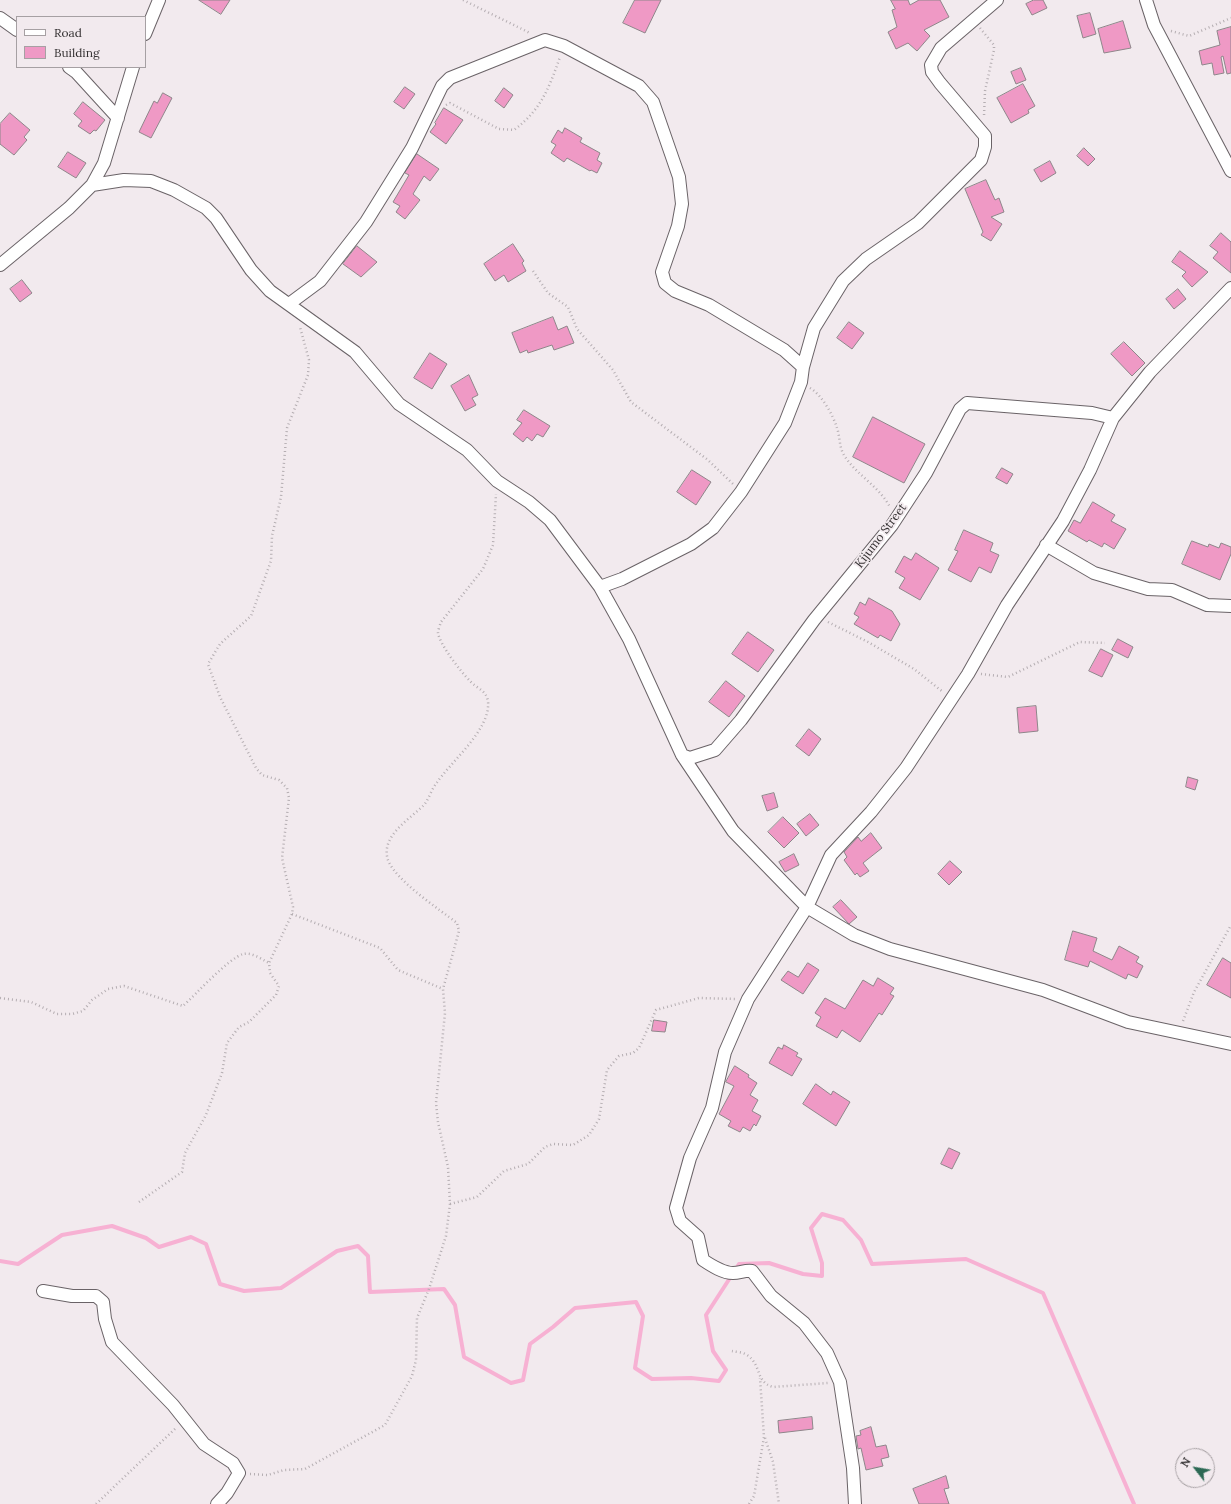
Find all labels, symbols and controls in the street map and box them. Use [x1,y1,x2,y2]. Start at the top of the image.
legend [16,16,146,68]
text: Road [54,25,82,40]
text: Building [54,45,100,60]
street label: Kijumo Street [852,501,910,571]
north arrow [1175,1448,1215,1488]
text: N [1177,1455,1194,1470]

